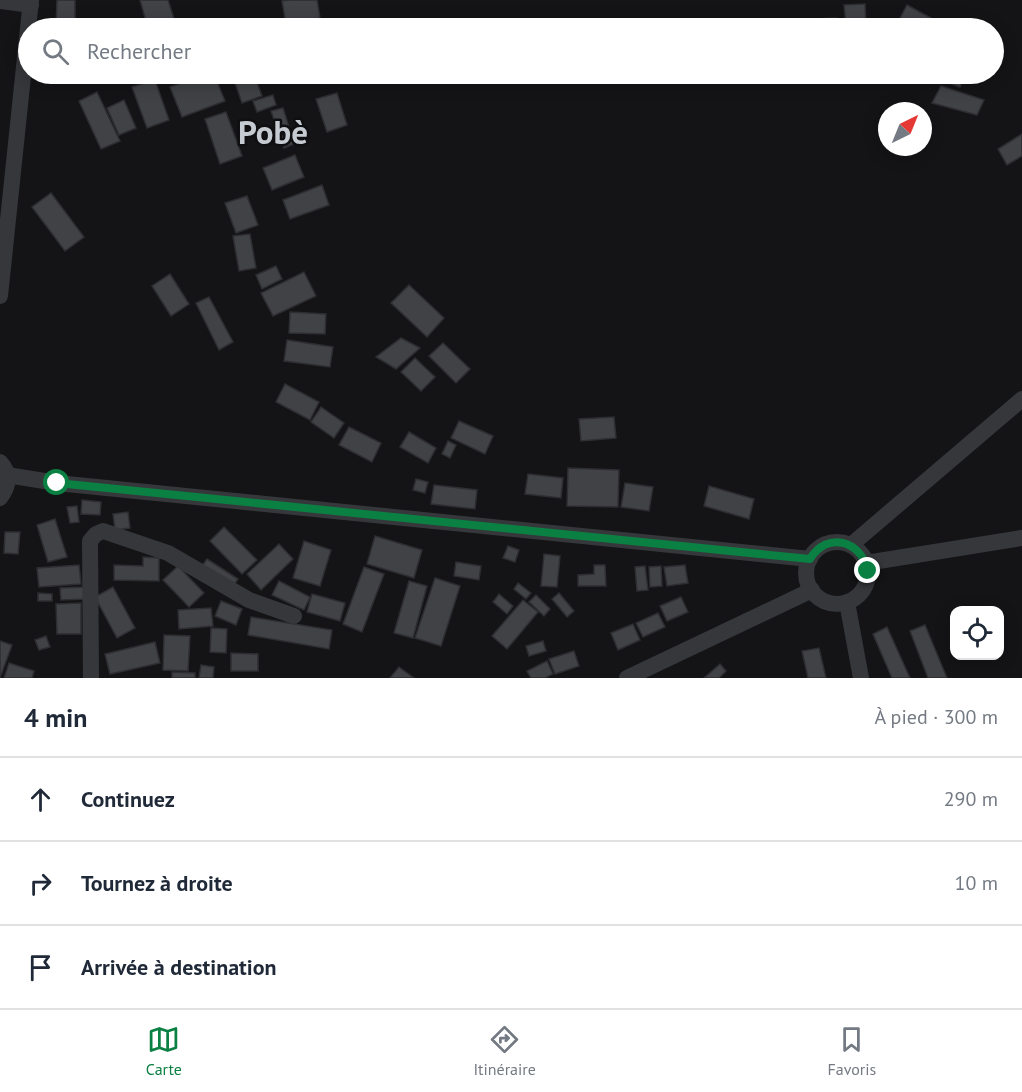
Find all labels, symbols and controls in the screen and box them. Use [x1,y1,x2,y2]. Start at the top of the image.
search box [18,18,1004,84]
icon: search [39,35,72,68]
text: Rechercher [87,37,191,65]
north arrow [878,102,932,156]
district label: Pobè [238,110,308,153]
route start [43,469,69,495]
route end [854,557,880,583]
map controls [950,606,1004,660]
button: locate [950,606,1004,660]
text: 4 min [24,701,87,734]
text: À pied · 300 m [874,704,998,730]
icon: ahead [24,783,57,816]
text: Continuez [81,785,175,813]
text: 290 m [944,786,998,812]
icon: right [24,867,57,900]
text: Tournez à droite [81,869,233,897]
text: 10 m [955,870,998,896]
icon: arrive [24,951,57,984]
text: Arrivée à destination [81,953,277,981]
tab: Carte [146,1023,182,1079]
tab: Itinéraire [473,1023,536,1079]
tab: Favoris [827,1023,876,1079]

